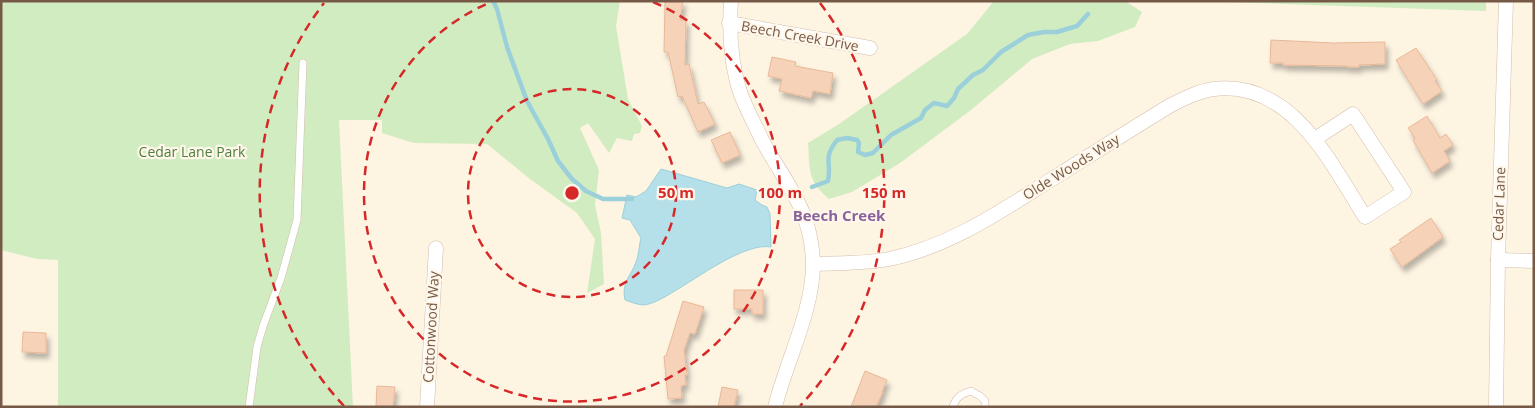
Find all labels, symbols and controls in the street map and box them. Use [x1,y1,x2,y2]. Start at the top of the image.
street label: Beech Creek Drive [740,16,861,55]
street label: Olde Woods Way [1019,129,1124,204]
park label: Cedar Lane Park [139,142,246,161]
street label: Cedar Lane [1488,167,1509,241]
text: 50 m [658,182,694,202]
text: 100 m [758,182,802,202]
text: 150 m [862,182,906,202]
centre of rings [563,184,581,202]
district label: Beech Creek [793,205,886,225]
street label: Cottonwood Way [418,270,443,383]

